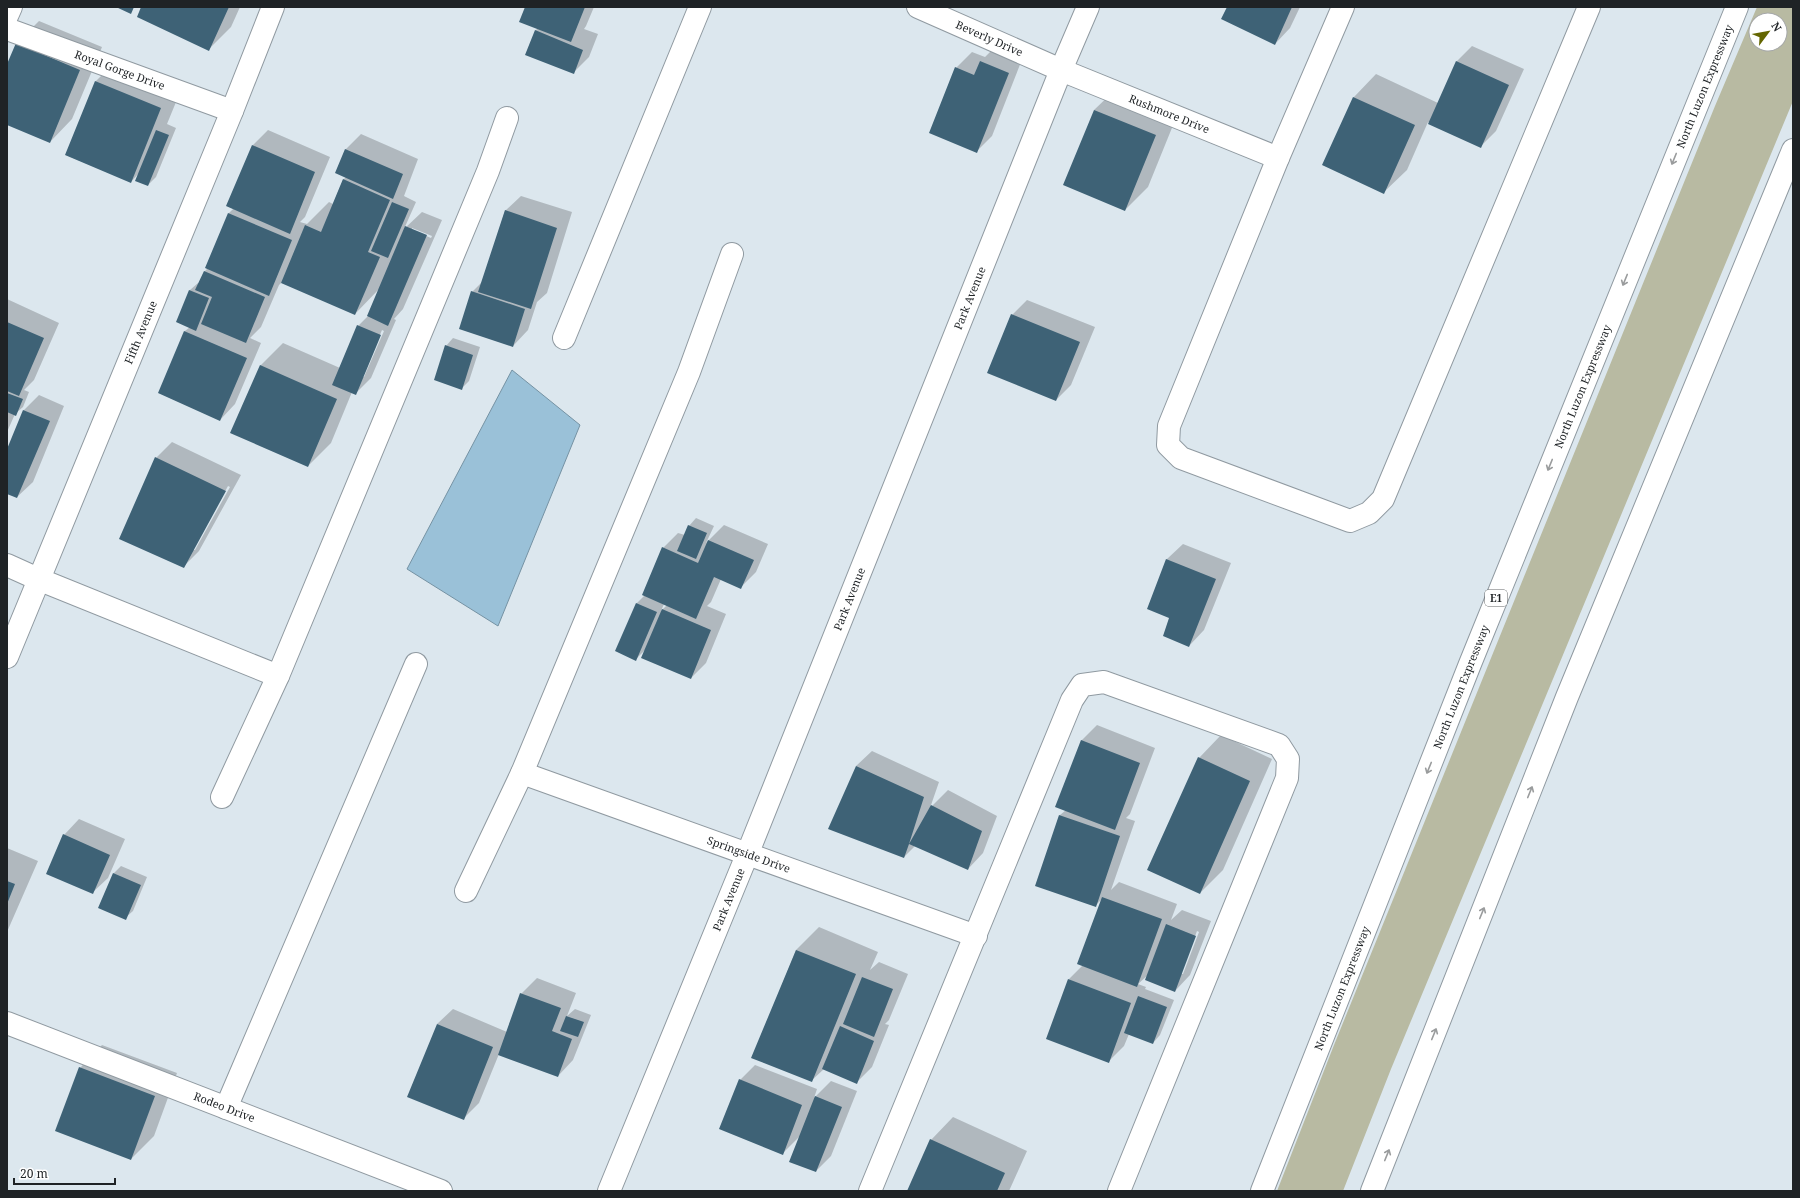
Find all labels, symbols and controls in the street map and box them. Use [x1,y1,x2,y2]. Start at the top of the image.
north arrow [1748,12,1788,52]
street label: Beverly Drive [954,17,1026,59]
text: N [1768,19,1786,34]
street label: North Luzon Expressway [1672,21,1736,150]
street label: Royal Gorge Drive [73,46,167,93]
street label: Rushmore Drive [1127,90,1212,137]
one-way arrow [1669,153,1677,165]
street label: Park Avenue [950,264,989,332]
one-way arrow [1621,274,1628,286]
street label: Fifth Avenue [121,298,160,366]
street label: North Luzon Expressway [1550,322,1614,450]
one-way arrow [1546,459,1553,471]
street label: Park Avenue [830,565,868,633]
road number: E1 [1485,590,1507,606]
street label: North Luzon Expressway [1429,622,1492,751]
one-way arrow [1424,762,1432,774]
one-way arrow [1526,786,1534,798]
street label: Springside Drive [705,832,793,876]
street label: Park Avenue [709,866,748,933]
one-way arrow [1479,907,1486,919]
street label: North Luzon Expressway [1310,923,1373,1052]
one-way arrow [1431,1028,1439,1040]
street label: Rodeo Drive [192,1088,257,1125]
one-way arrow [1383,1149,1391,1161]
scale bar [14,1160,115,1186]
text: 20 m [20,1165,48,1182]

